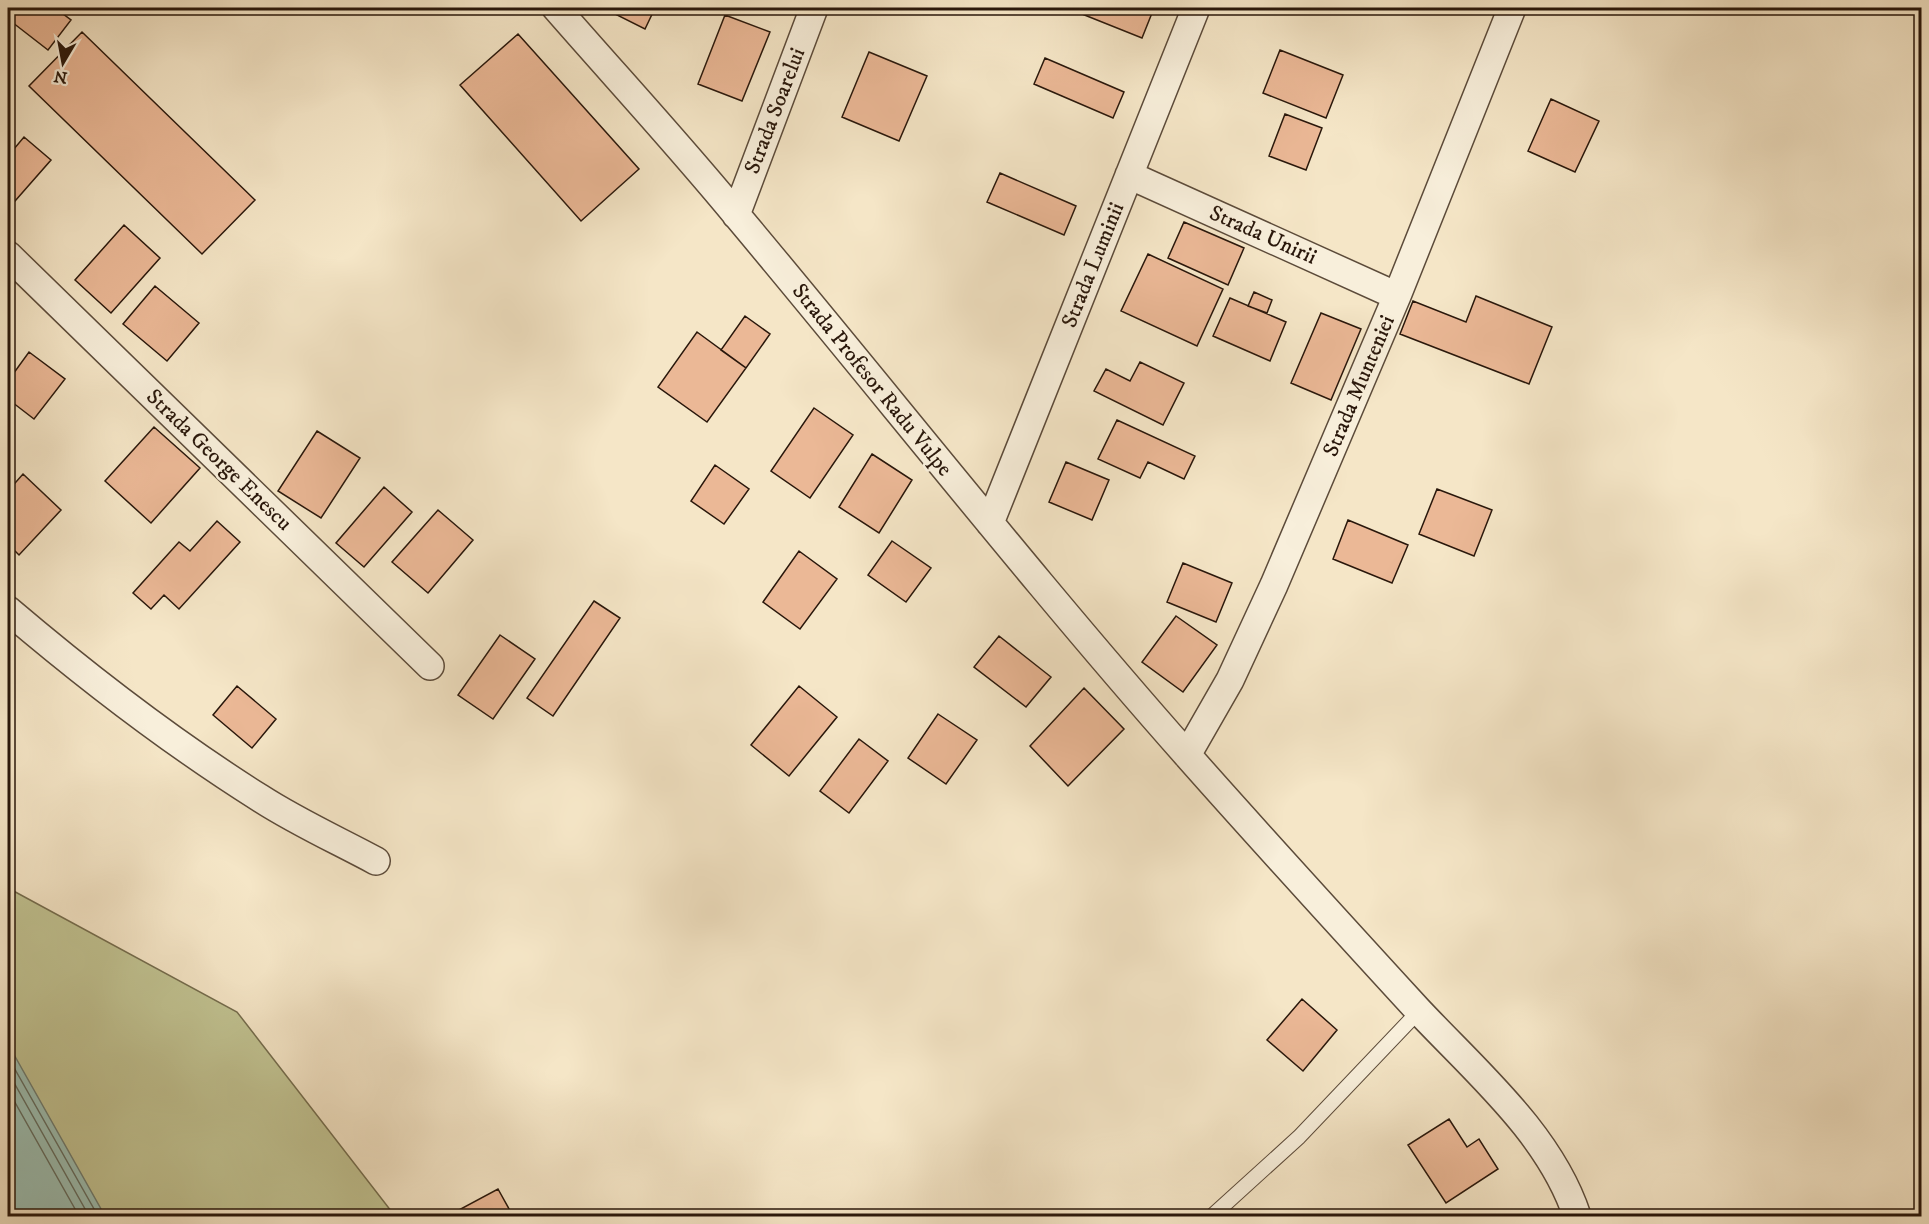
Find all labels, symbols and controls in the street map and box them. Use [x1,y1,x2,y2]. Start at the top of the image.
north arrow [33,33,93,93]
street label: Strada Soarelui [739,44,811,178]
text: N [52,66,69,88]
street label: Strada Luminii [1056,198,1130,332]
street label: Strada Unirii [1205,199,1321,271]
street label: Strada Profesor Radu Vulpe [786,278,958,482]
street label: Strada Munteniei [1317,311,1401,461]
street label: Strada George Enescu [140,383,298,537]

